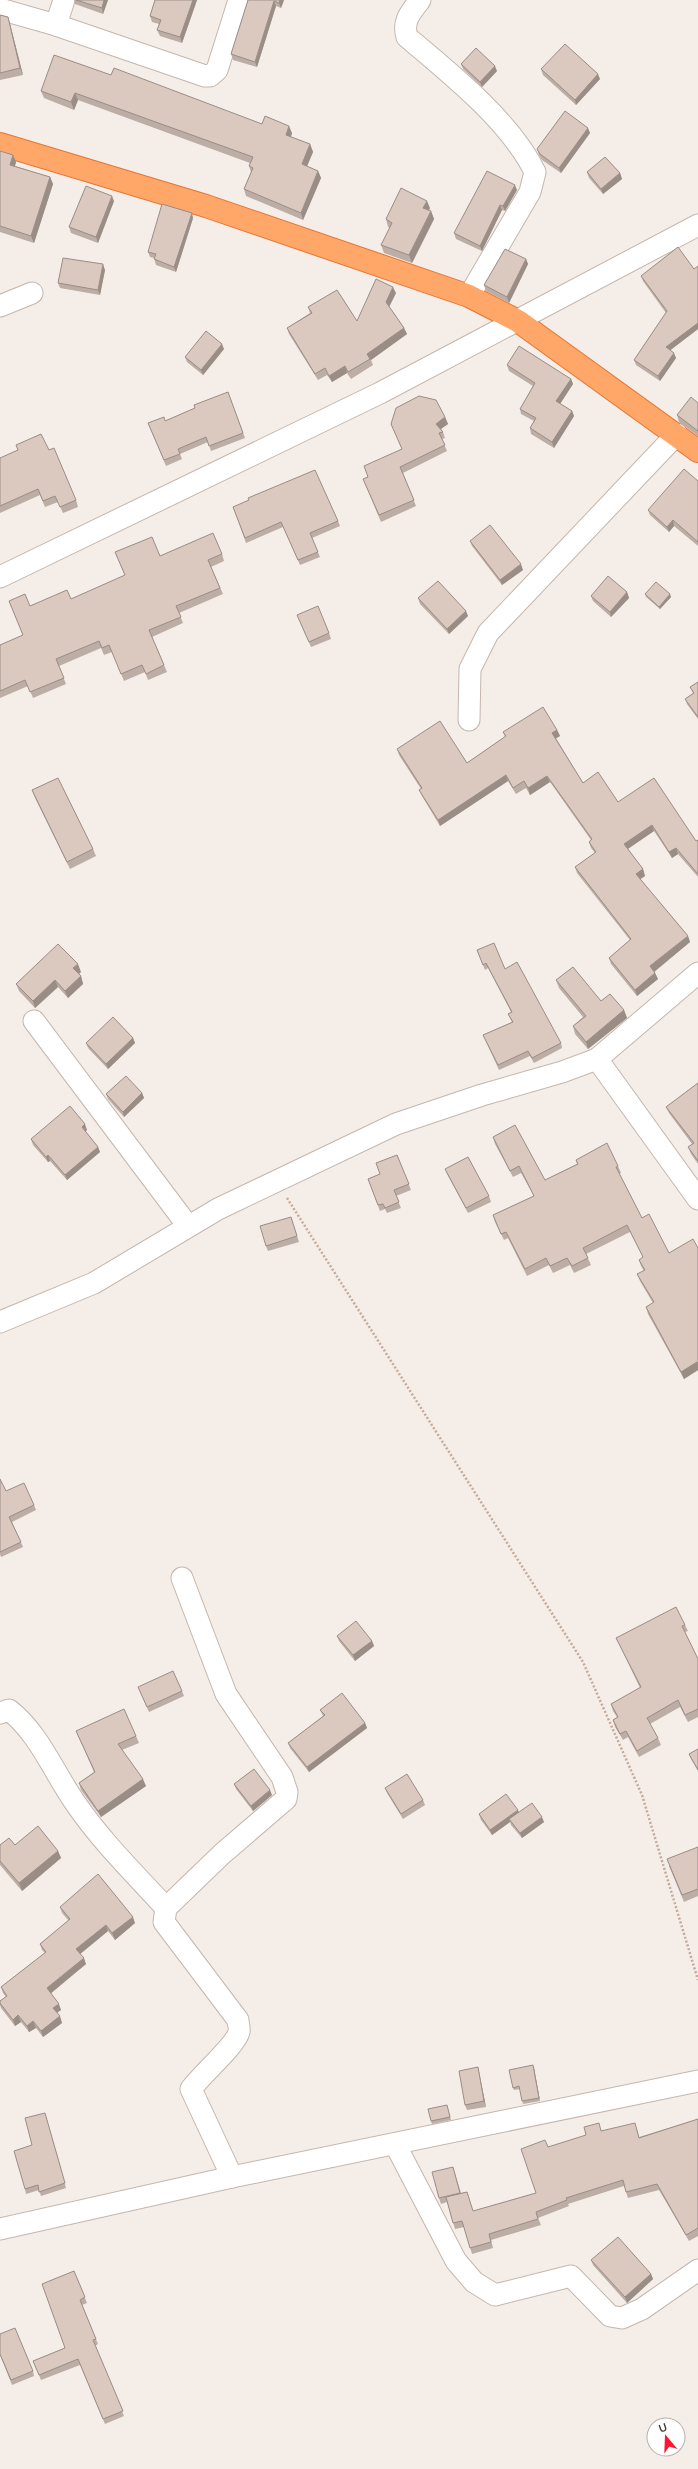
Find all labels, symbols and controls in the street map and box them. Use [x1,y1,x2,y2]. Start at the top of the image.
north arrow [646,2417,686,2457]
text: U [657,2420,669,2435]

